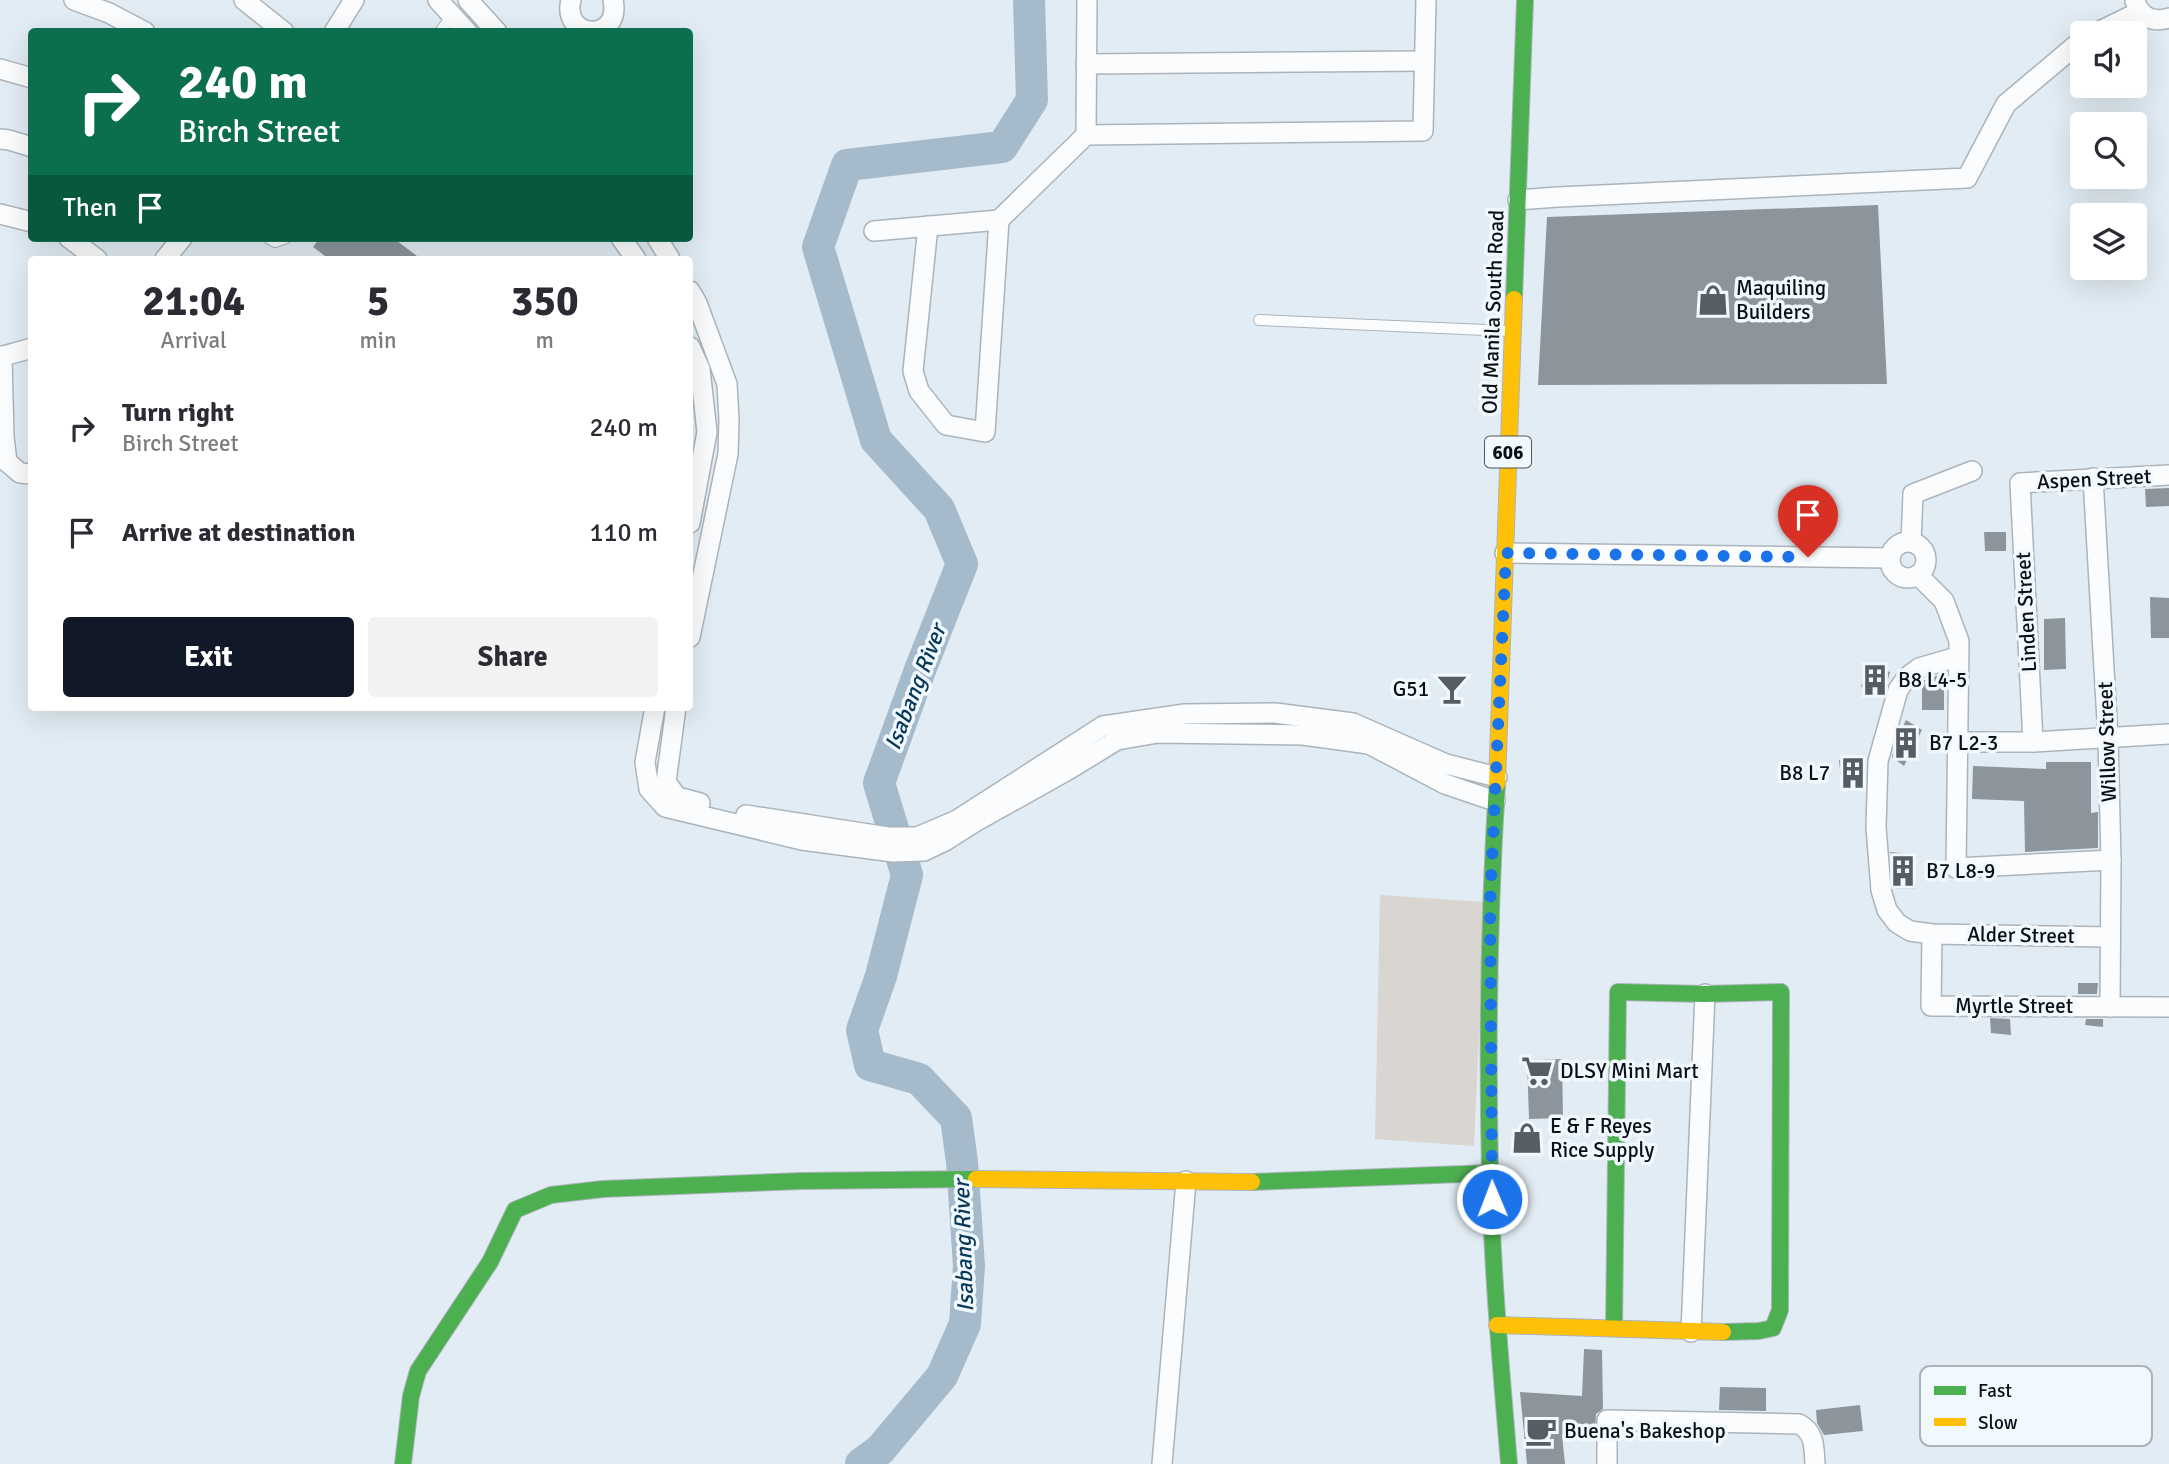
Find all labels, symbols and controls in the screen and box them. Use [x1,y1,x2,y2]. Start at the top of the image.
map controls [2070,21,2147,280]
button: sound [2070,21,2147,98]
text: 240 m [178,52,308,112]
icon: right [63,56,154,147]
text: Birch Street [178,112,340,151]
button: search [2070,112,2147,189]
icon: arrive [131,189,169,227]
text: Then [63,192,117,224]
button: layers [2070,203,2147,280]
street label: Old Manila South Road [1476,209,1510,415]
place label: Maquiling Builders [1736,275,1826,325]
text: 21:04 [142,276,245,327]
text: 5 [367,276,389,327]
text: 350 [511,276,579,327]
shop icon: Maquiling Builders [1696,283,1730,317]
text: Arrival [161,326,227,355]
text: min [359,326,397,355]
text: m [536,326,554,355]
text: Turn right [122,397,234,429]
icon: right [63,409,101,447]
text: 240 m [589,412,658,444]
text: Birch Street [122,429,239,458]
road number: 606 [1485,436,1531,467]
street label: Aspen Street [2036,463,2152,495]
pin [1778,485,1838,557]
icon: arrive [1789,496,1827,534]
icon: arrive [63,514,101,552]
text: Arrive at destination [122,517,355,549]
text: 110 m [589,517,658,549]
street label: Linden Street [2010,551,2042,673]
button: Exit [63,617,354,697]
button: Share [368,617,658,697]
water label: Isabang River [878,617,954,754]
building icon: B8 L4-5 [1858,663,1892,697]
place label: B8 L4-5 [1898,667,1967,693]
bar icon: G51 [1435,672,1469,706]
place label: G51 [1393,676,1429,702]
street label: Willow Street [2092,681,2122,803]
building icon: B7 L2-3 [1889,726,1923,760]
place label: B7 L2-3 [1929,730,1998,756]
building icon: B8 L7 [1836,756,1870,790]
place label: B8 L7 [1779,760,1830,786]
building icon: B7 L8-9 [1886,854,1920,888]
place label: B7 L8-9 [1926,858,1995,884]
street label: Alder Street [1967,921,2075,949]
street label: Myrtle Street [1955,993,2073,1019]
supermarket icon: DLSY Mini Mart [1520,1054,1554,1088]
place label: DLSY Mini Mart [1560,1058,1699,1084]
place label: E & F Reyes Rice Supply [1550,1113,1655,1163]
shop icon: E & F Reyes Rice Supply [1510,1121,1544,1155]
position arrow [1455,1162,1529,1236]
water label: Isabang River [947,1176,980,1312]
legend [1920,1366,2152,1446]
text: Fast [1978,1379,2012,1403]
text: Slow [1978,1411,2018,1435]
cafe icon: Buena's Bakeshop [1524,1414,1558,1448]
place label: Buena's Bakeshop [1564,1418,1726,1444]

